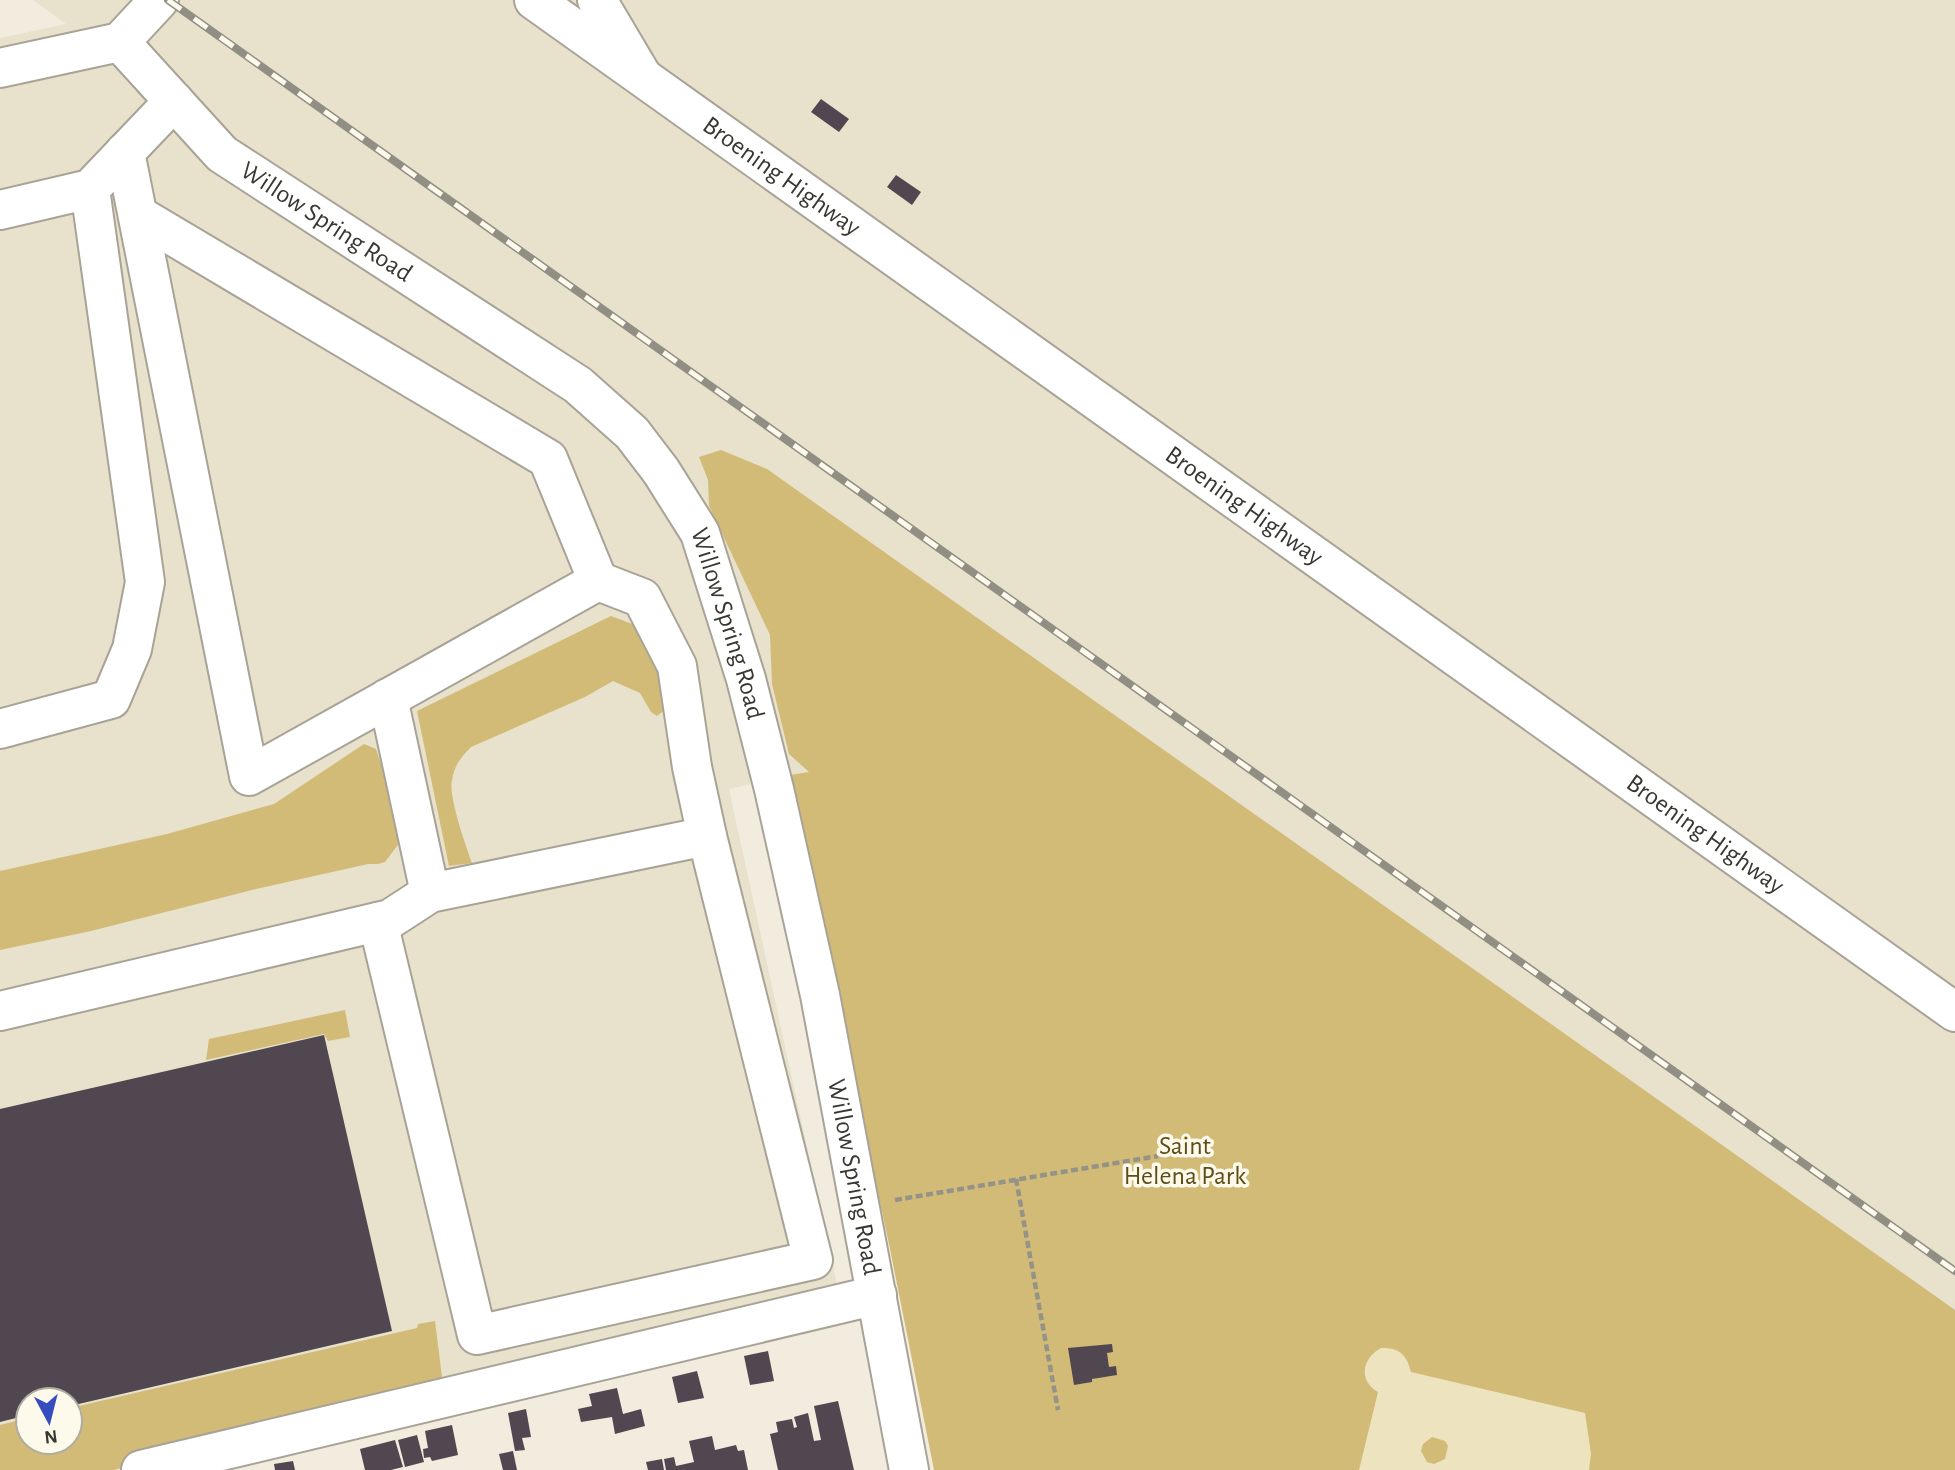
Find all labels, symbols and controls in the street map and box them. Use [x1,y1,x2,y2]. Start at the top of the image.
street label: Broening Highway [698,112,865,241]
street label: Willow Spring Road [236,157,417,287]
street label: Broening Highway [1161,441,1328,571]
street label: Willow Spring Road [686,525,769,722]
street label: Broening Highway [1622,769,1789,899]
street label: Willow Spring Road [823,1077,885,1277]
park label: Saint Helena Park [1124,1133,1246,1189]
north arrow [14,1386,84,1456]
text: N [43,1426,59,1447]

